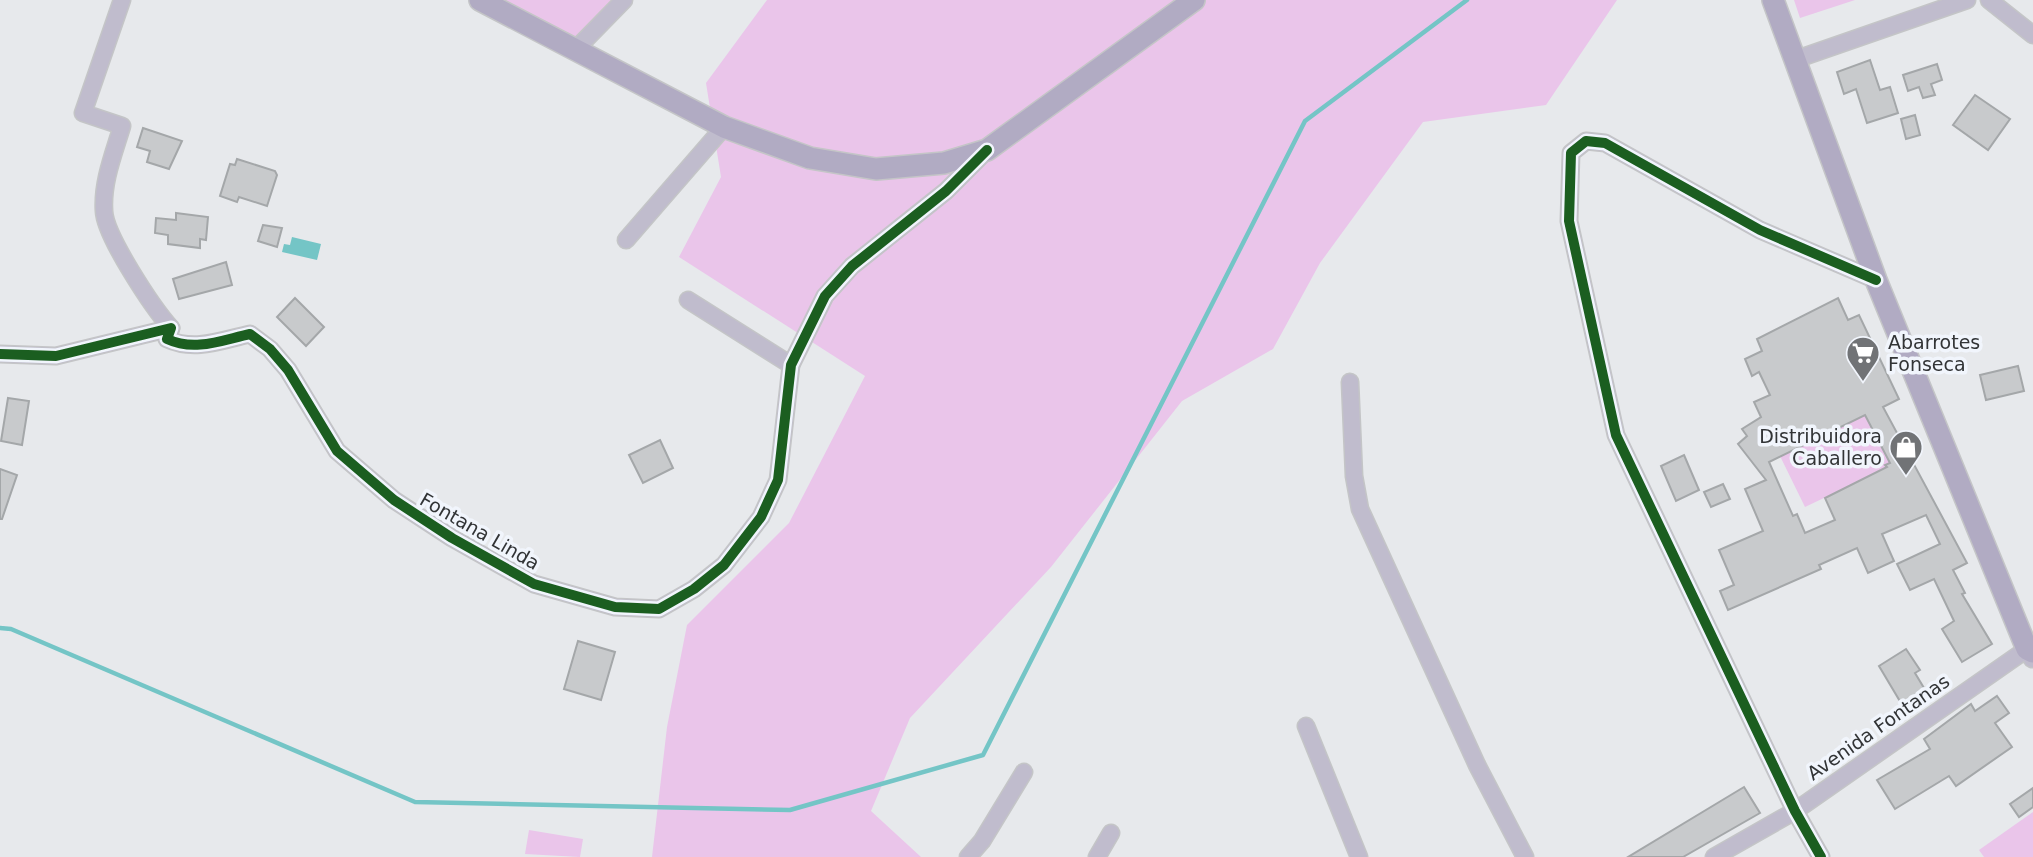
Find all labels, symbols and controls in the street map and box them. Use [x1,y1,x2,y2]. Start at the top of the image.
place label: Abarrotes Fonseca [1888,331,1980,375]
supermarket icon: Abarrotes Fonseca [1844,334,1882,383]
place label: Distribuidora Caballero [1759,425,1882,469]
shop icon: Distribuidora Caballero [1887,428,1925,477]
street label: Fontana Linda [416,488,544,574]
street label: Avenida Fontanas [1803,670,1953,784]

